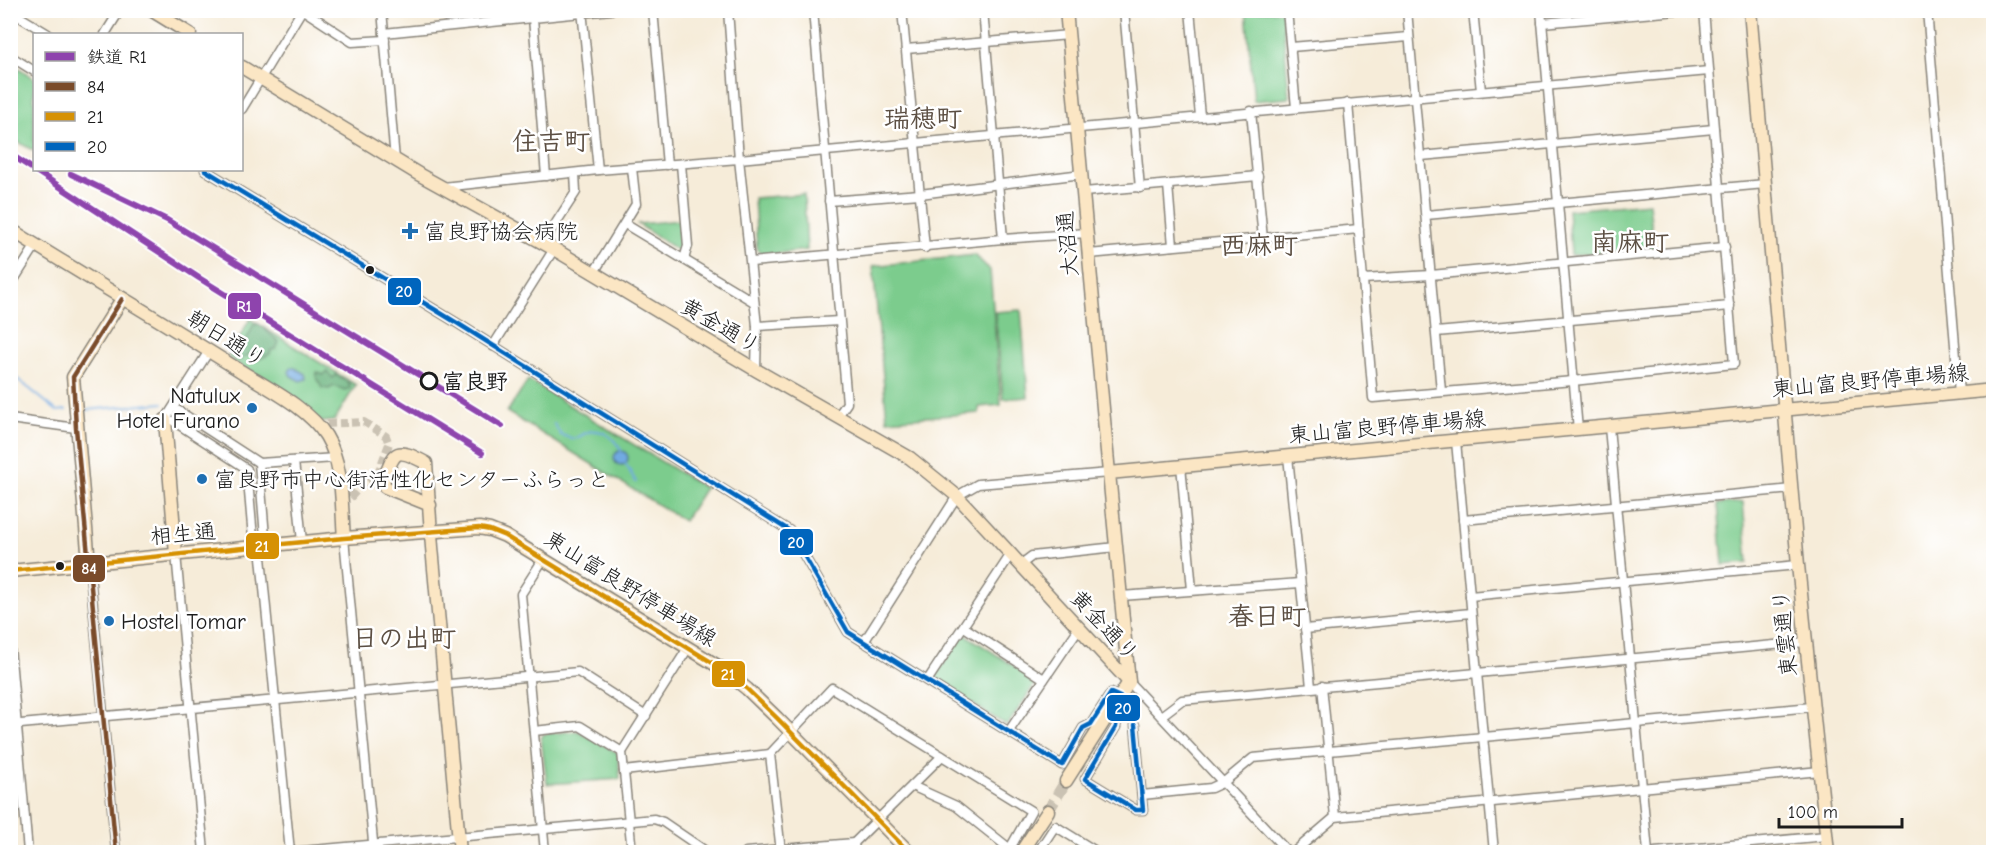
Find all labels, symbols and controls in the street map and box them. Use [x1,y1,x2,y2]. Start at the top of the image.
legend [33,33,243,171]
text: 鉄道 R1 [87,47,147,68]
text: 84 [87,77,105,98]
district label: 瑞穂町 [884,104,962,134]
text: 21 [87,107,104,128]
district label: 住吉町 [512,127,590,157]
text: 20 [87,137,107,158]
street label: 大沼通 [1052,210,1084,278]
place label: 富良野協会病院 [424,219,578,245]
marker: 富良野協会病院 [401,222,419,240]
district label: 南麻町 [1591,228,1669,258]
district label: 西麻町 [1220,231,1298,261]
unlabelled marker [364,264,376,276]
line badge: 20 [387,277,422,306]
text: 20 [395,283,413,301]
line badge: R1 [227,292,262,320]
street label: 黄金通り [676,293,765,359]
text: R1 [236,298,252,316]
street label: 朝日通り [182,305,271,373]
street label: 東山富良野停車場線 [1770,359,1970,403]
place label: 富良野 [442,369,508,395]
marker: 富良野 [420,372,438,390]
place label: Natulux Hotel Furano [116,383,241,434]
marker: Natulux Hotel Furano [245,401,259,415]
street label: 東山富良野停車場線 [1287,405,1487,449]
place label: 富良野市中心街活性化センターふらっと [214,467,610,493]
marker: 富良野市中心街活性化センターふらっと [195,472,209,486]
street label: 相生通 [149,518,217,550]
street label: 東山富良野停車場線 [540,525,721,652]
line badge: 20 [779,528,814,556]
line badge: 21 [245,532,280,560]
text: 20 [787,534,805,552]
text: 21 [255,538,269,556]
line badge: 84 [72,554,106,583]
unlabelled marker [54,560,66,572]
text: 84 [81,560,97,578]
street label: 黄金通り [1065,585,1144,667]
street label: 東雲通り [1767,588,1803,678]
district label: 春日町 [1228,602,1306,632]
place label: Hostel Tomar [121,609,246,635]
marker: Hostel Tomar [102,614,116,628]
district label: 日の出町 [352,624,456,654]
line badge: 21 [711,660,746,688]
text: 21 [721,666,735,684]
line badge: 20 [1106,694,1141,722]
text: 20 [1114,700,1132,718]
scale bar [1779,791,1902,829]
text: 100 m [1788,802,1838,823]

